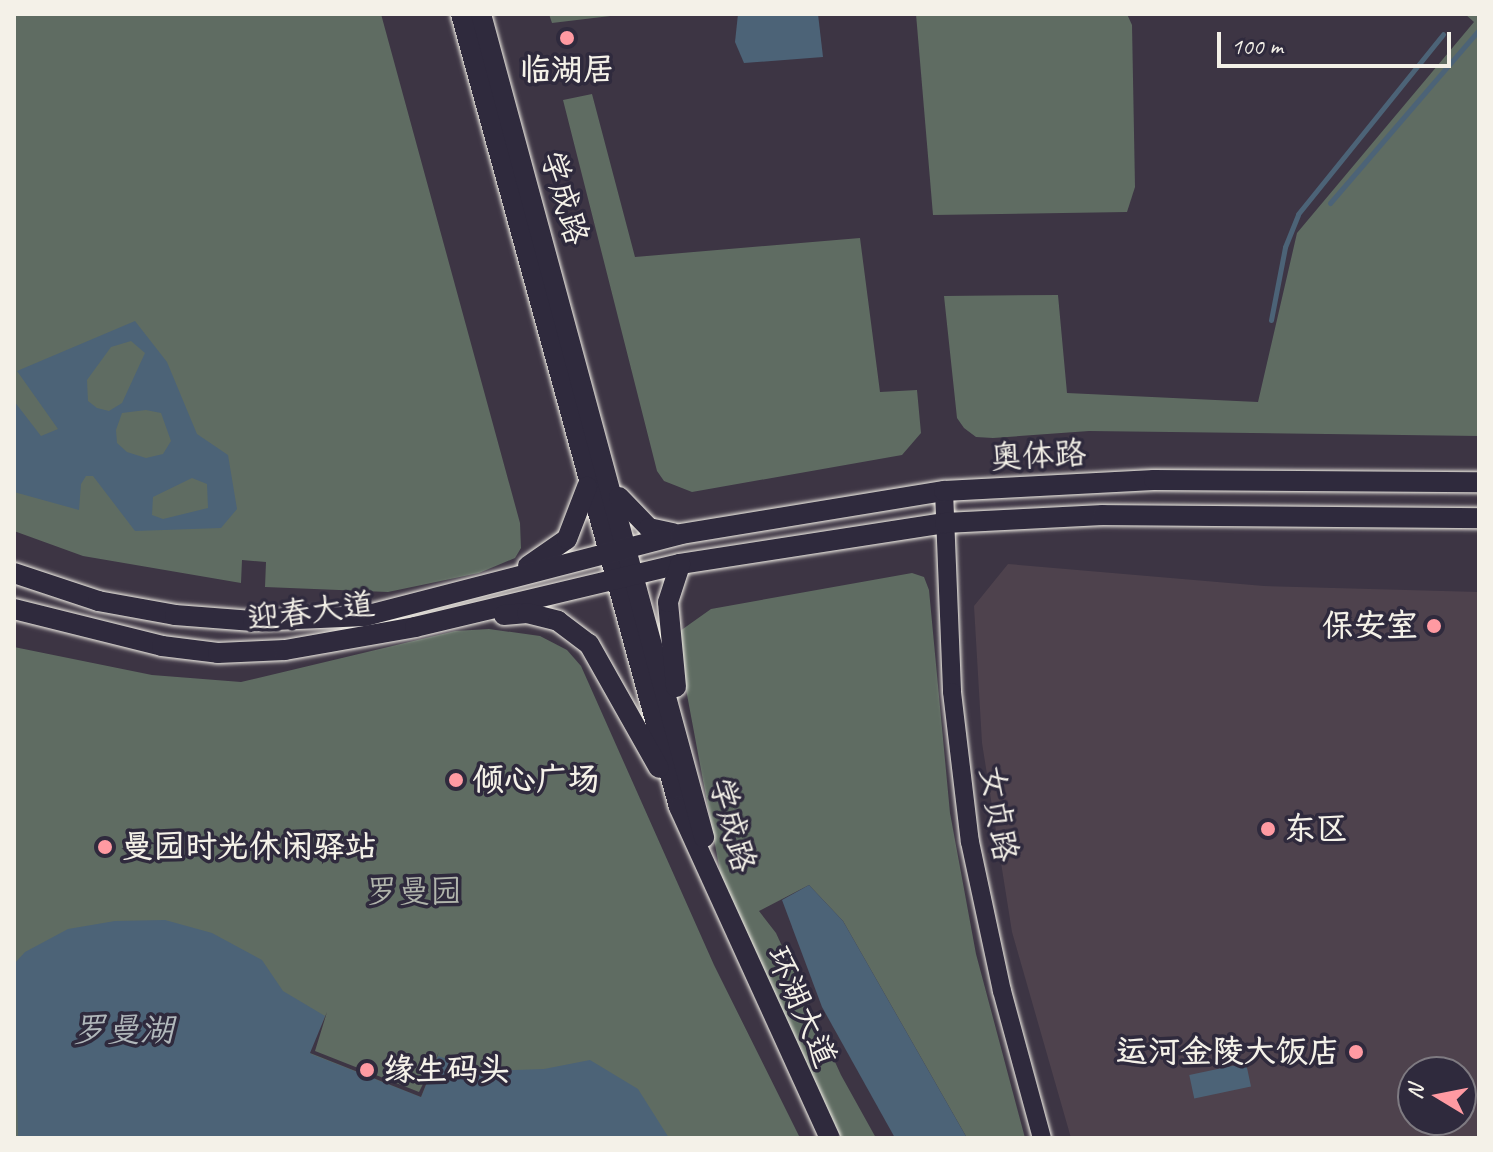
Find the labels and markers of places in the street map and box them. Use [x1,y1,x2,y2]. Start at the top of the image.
marker: 临湖居 [558,29,576,47]
place label: 临湖居 [519,51,615,89]
place label: 保安室 [1322,607,1418,645]
marker: 保安室 [1425,617,1443,635]
place label: 倾心广场 [472,761,600,799]
marker: 倾心广场 [447,771,465,789]
place label: 东区 [1284,810,1348,848]
marker: 东区 [1259,820,1277,838]
place label: 曼园时光休闲驿站 [121,828,377,866]
marker: 曼园时光休闲驿站 [96,838,114,856]
place label: 运河金陵大饭店 [1116,1033,1340,1071]
marker: 运河金陵大饭店 [1347,1043,1365,1061]
place label: 缘生码头 [383,1051,511,1089]
marker: 缘生码头 [358,1061,376,1079]

